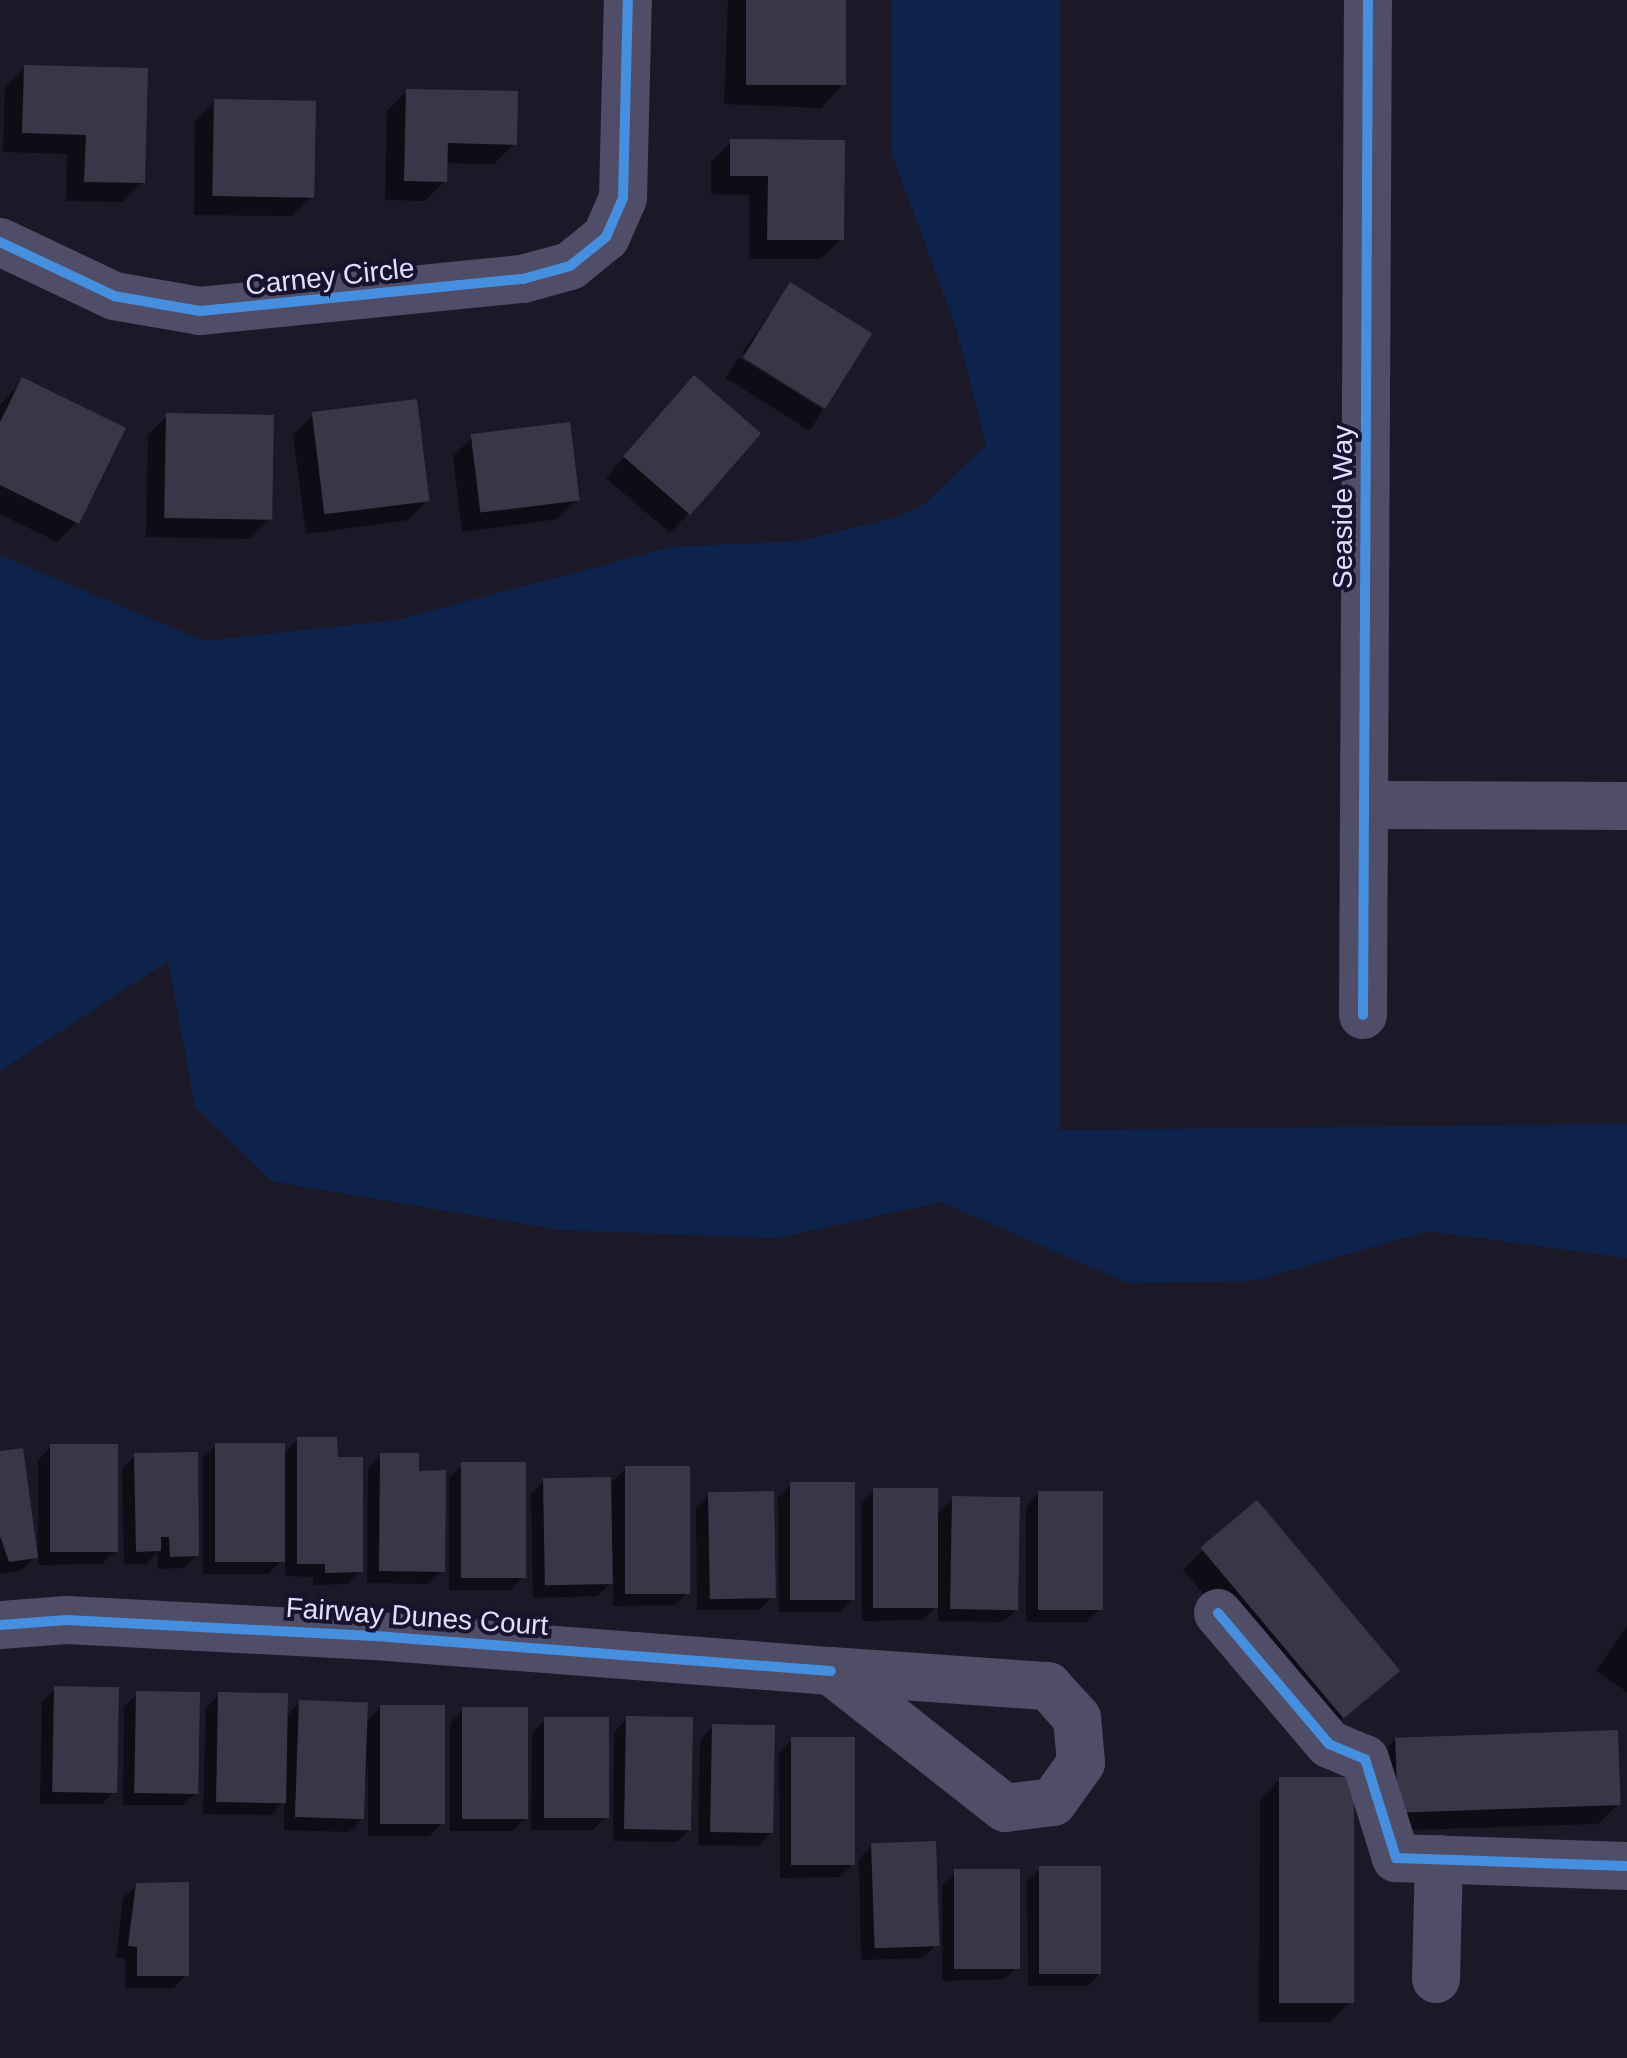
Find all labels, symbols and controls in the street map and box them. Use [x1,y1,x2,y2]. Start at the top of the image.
street label: Carney Circle [244,251,416,303]
street label: Seaside Way [1326,425,1360,589]
street label: Fairway Dunes Court [285,1591,549,1643]

